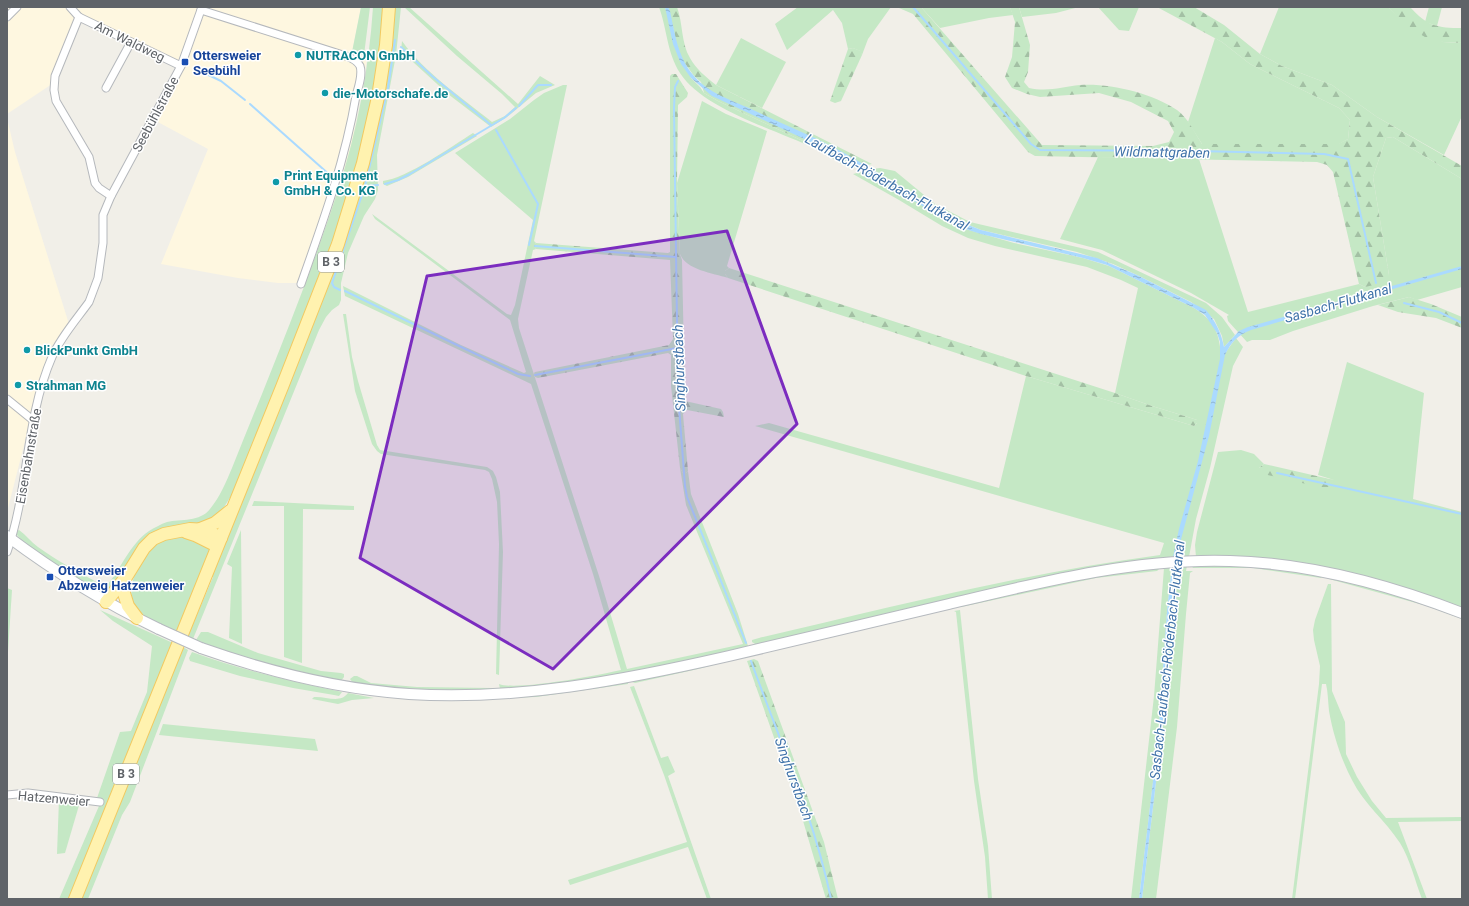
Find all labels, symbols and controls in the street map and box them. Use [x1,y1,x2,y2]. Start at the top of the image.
street label: Am Waldweg [92,18,167,65]
place label: Ottersweier Seebühl [193,48,261,78]
place label: NUTRACON GmbH [306,48,415,63]
marker: NUTRACON GmbH [293,50,303,60]
marker: Ottersweier Seebühl [180,57,190,67]
street label: Seebühlstraße [129,74,182,154]
place label: die-Motorschafe.de [333,86,448,101]
marker: die-Motorschafe.de [320,88,330,98]
water label: Laufbach-Röderbach-Flutkanal [802,130,972,234]
water label: Wildmattgraben [1114,143,1210,161]
place label: Print Equipment GmbH & Co. KG [284,168,379,198]
marker: Print Equipment GmbH & Co. KG [271,177,281,187]
road number: B 3 [318,252,344,272]
water label: Sasbach-Flutkanal [1282,280,1394,326]
water label: Singhurstbach [669,324,689,412]
place label: BlickPunkt GmbH [35,343,138,358]
marker: BlickPunkt GmbH [22,345,32,355]
place label: Strahman MG [26,378,106,393]
marker: Strahman MG [13,380,23,390]
street label: Eisenbahnstraße [13,407,44,505]
water label: Sasbach-Laufbach-Röderbach-Flutkanal [1146,539,1188,780]
place label: Ottersweier Abzweig Hatzenweier [58,563,185,593]
marker: Ottersweier Abzweig Hatzenweier [45,572,55,582]
water label: Singhurstbach [772,735,816,823]
road number: B 3 [113,764,139,784]
street label: Hatzenweier [17,788,91,809]

